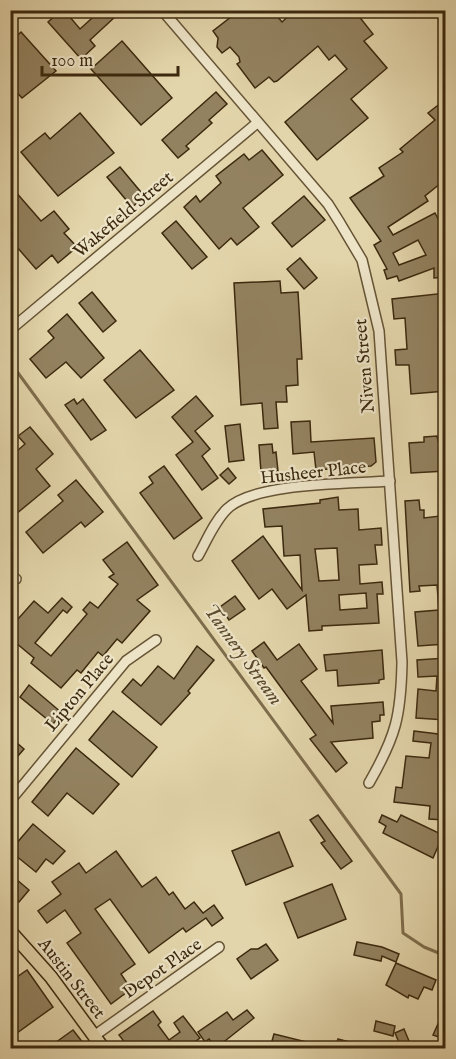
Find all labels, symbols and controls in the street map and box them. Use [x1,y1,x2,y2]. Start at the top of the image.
scale bar [42,39,178,77]
text: 100 m [51,50,93,73]
street label: Wakefield Street [69,167,179,264]
street label: Niven Street [350,318,381,414]
street label: Husheer Place [259,456,367,490]
water label: Tannery Stream [198,599,288,711]
street label: Lipton Place [41,649,120,737]
street label: Austin Street [31,933,110,1024]
street label: Depot Place [119,934,207,1005]

